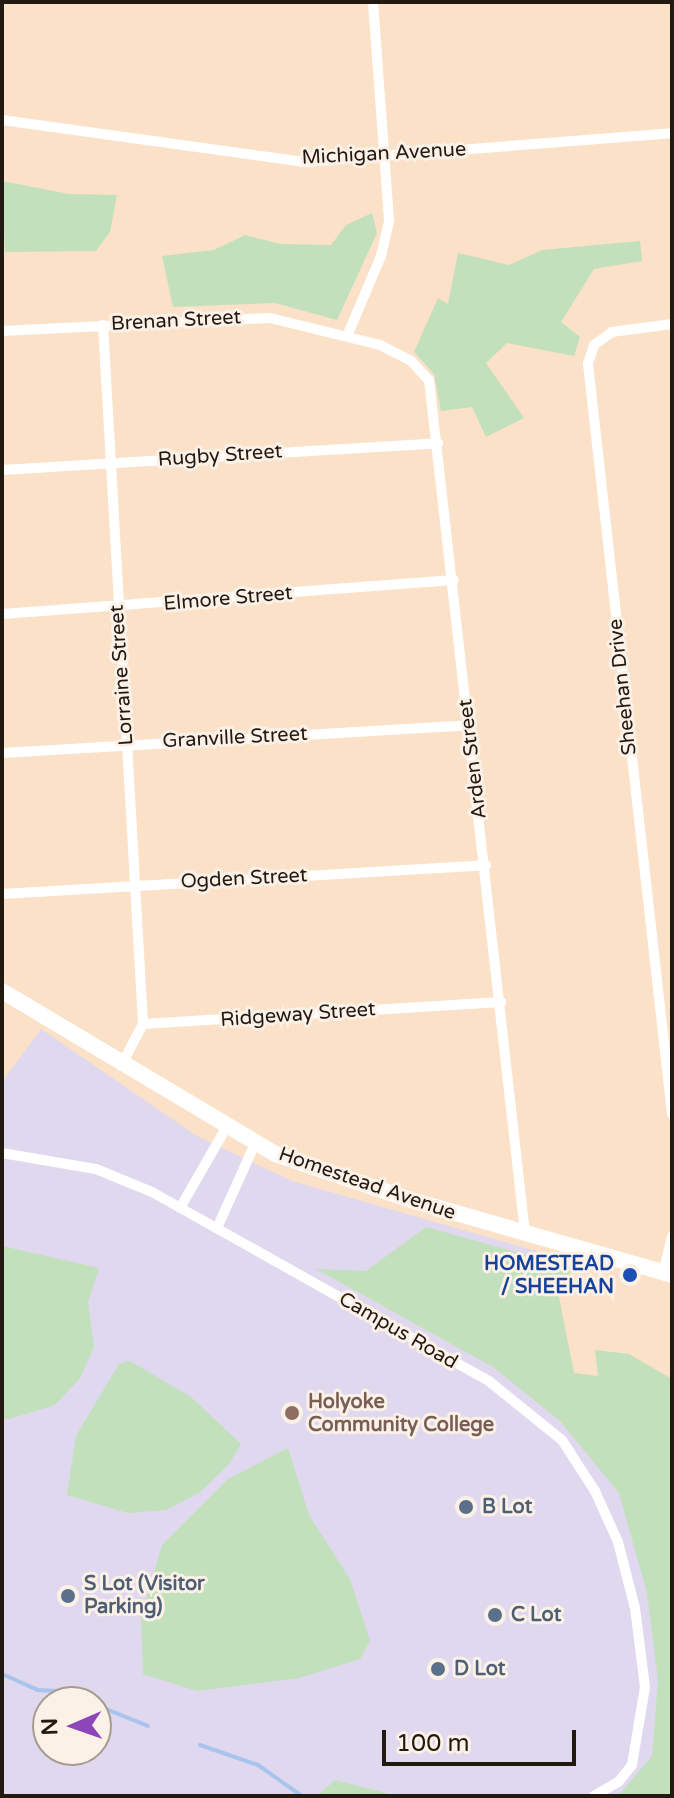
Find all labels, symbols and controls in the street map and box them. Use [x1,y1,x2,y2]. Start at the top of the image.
street label: Michigan Avenue [301,138,467,170]
street label: Brenan Street [110,306,242,336]
street label: Rugby Street [157,440,283,472]
street label: Elmore Street [163,581,293,617]
street label: Lorraine Street [105,604,139,746]
street label: Sheehan Drive [604,618,642,756]
street label: Arden Street [454,698,492,820]
street label: Granville Street [162,722,308,754]
street label: Ogden Street [180,864,308,894]
street label: Ridgeway Street [220,998,376,1032]
street label: Homestead Avenue [275,1142,459,1226]
place label: HOMESTEAD / SHEEHAN [484,1252,614,1299]
marker: HOMESTEAD / SHEEHAN [621,1266,639,1284]
street label: Campus Road [334,1287,462,1375]
place label: Holyoke Community College [308,1390,494,1437]
marker: Holyoke Community College [283,1404,301,1422]
place label: B Lot [482,1495,532,1519]
marker: B Lot [457,1498,475,1516]
place label: S Lot (Visitor Parking) [84,1572,205,1619]
marker: S Lot (Visitor Parking) [59,1587,77,1605]
place label: C Lot [511,1603,561,1627]
marker: C Lot [486,1606,504,1624]
place label: D Lot [454,1657,505,1681]
marker: D Lot [429,1660,447,1678]
north arrow [32,1686,112,1766]
scale bar [386,1714,580,1764]
text: N [37,1717,63,1736]
text: 100 m [396,1729,470,1758]

